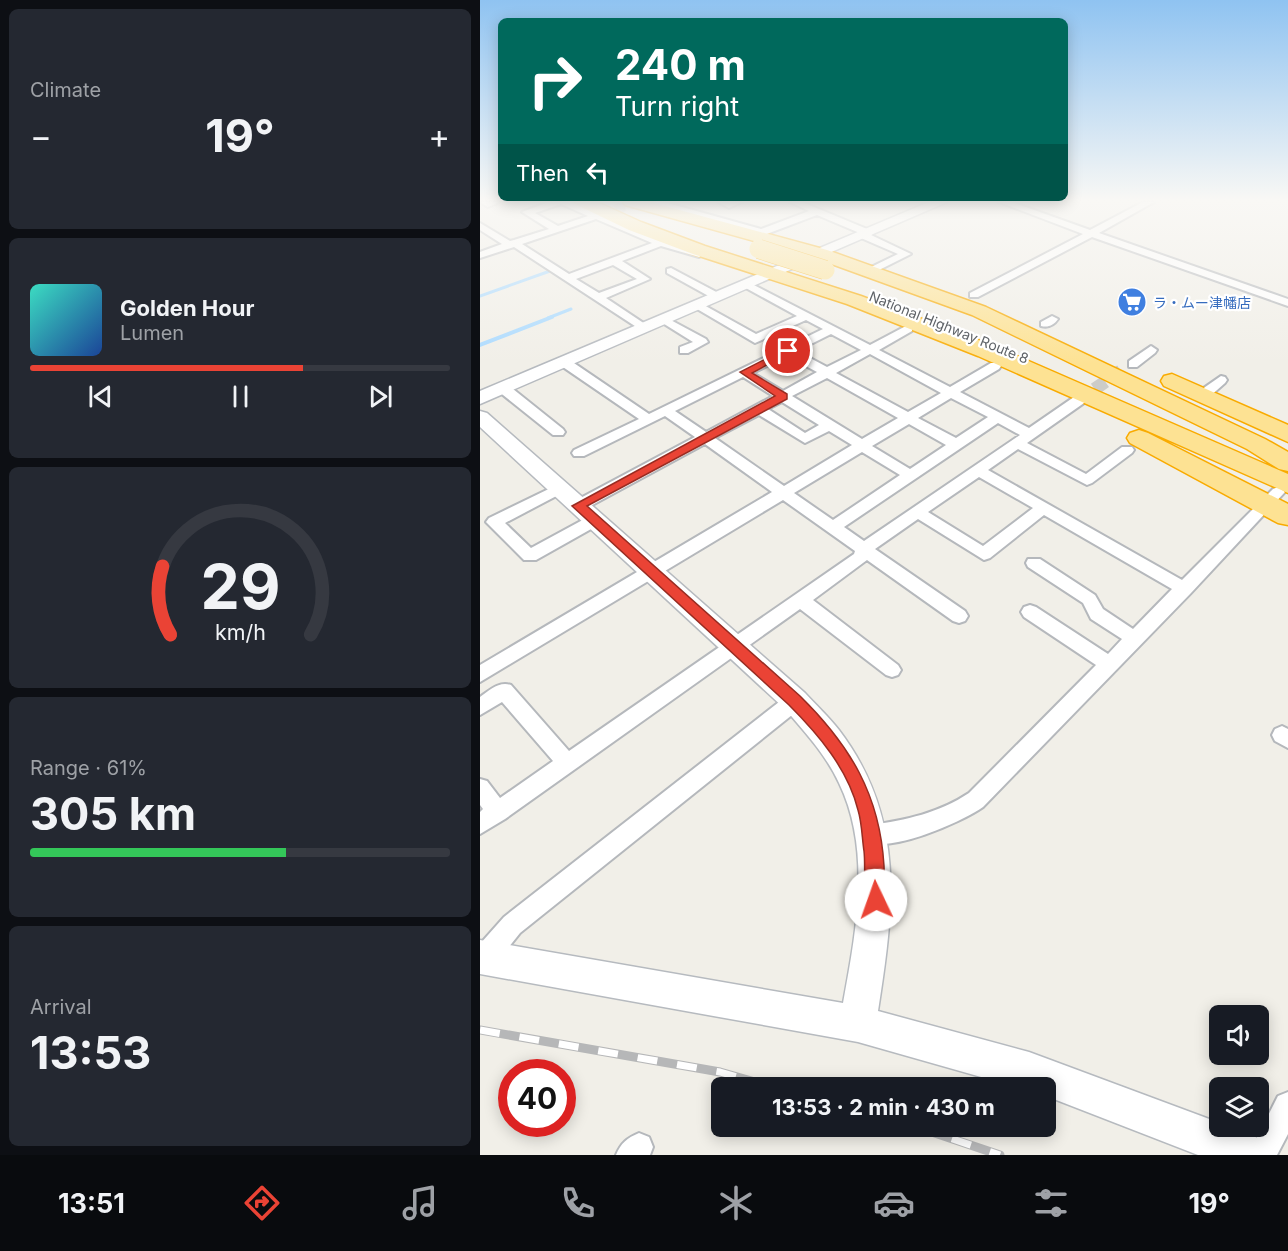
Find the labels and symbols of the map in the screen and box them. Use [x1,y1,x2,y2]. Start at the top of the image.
supermarket icon: ラ・ムー津幡店 [1116,286,1148,318]
street label: National Highway Route 8 [867,287,1031,367]
place label: ラ・ムー津幡店 [1153,294,1251,311]
pin [762,325,813,376]
position arrow [844,868,908,932]
speed limit sign: 40 [498,1059,576,1137]

